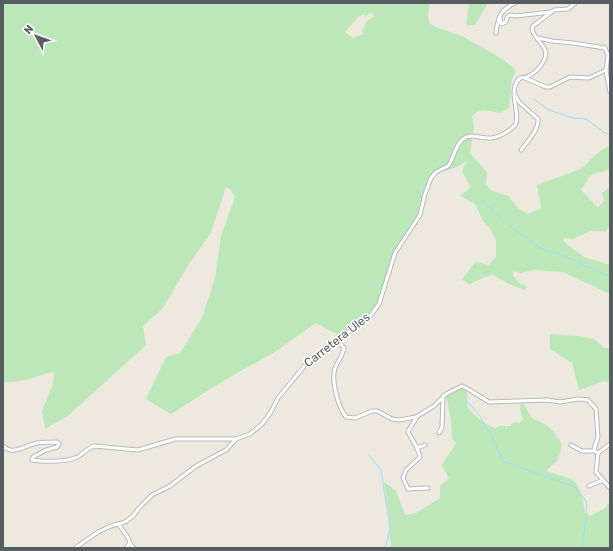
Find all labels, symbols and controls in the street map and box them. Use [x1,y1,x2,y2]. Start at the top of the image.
north arrow [16,16,56,56]
text: N [21,22,36,37]
street label: Carretera Ules [301,310,373,370]

